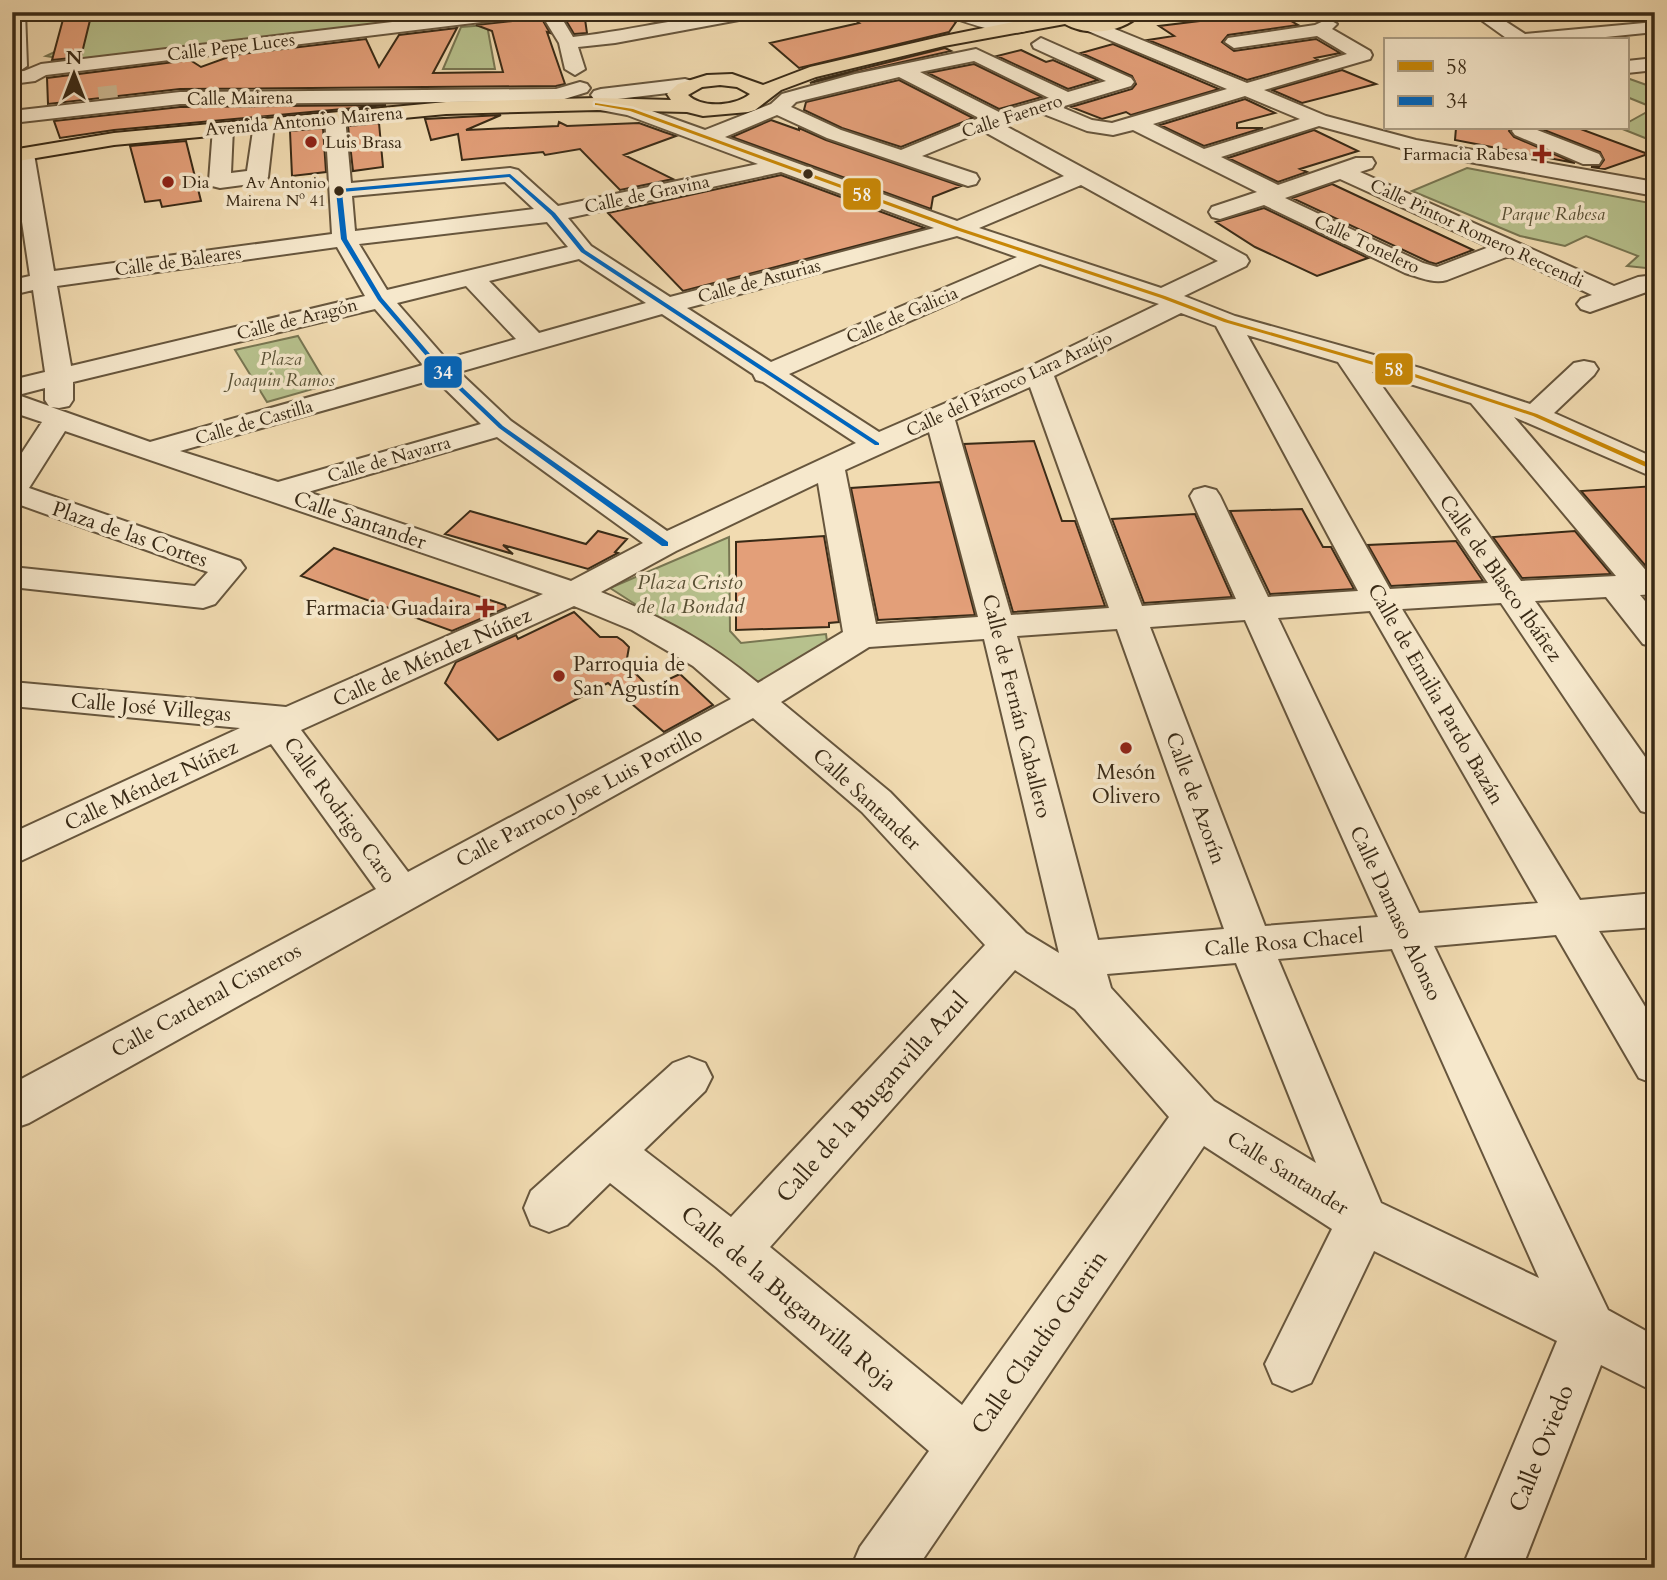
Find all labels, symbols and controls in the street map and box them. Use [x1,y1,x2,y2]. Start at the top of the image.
street label: Calle Pepe Luces [166,27,296,68]
north arrow [38,38,108,108]
legend [1384,38,1628,130]
text: N [66,45,83,71]
text: 58 [1446,53,1468,82]
street label: Calle Mairena [187,85,294,112]
text: 34 [1446,87,1468,116]
street label: Calle Faenero [959,88,1066,145]
street label: Avenida Antonio Mairena [204,100,404,143]
place label: Luis Brasa [325,130,402,155]
marker: Luis Brasa [303,134,319,150]
place label: Farmacia Rabesa [1403,142,1528,167]
marker: Farmacia Rabesa [1534,146,1550,162]
unlabelled marker [801,167,815,181]
street label: Calle de Gravina [582,169,712,220]
place label: Dia [182,170,210,195]
place label: Av Antonio Mairena Nº 41 [226,172,326,212]
street label: Calle Pintor Romero Reccendi [1366,173,1588,294]
marker: Dia [160,174,176,190]
line badge: 58 [842,177,882,211]
text: 58 [852,182,872,208]
marker: Av Antonio Mairena Nº 41 [332,184,346,198]
park label: Parque Rabesa [1501,202,1605,227]
street label: Calle Tonelero [1310,209,1424,280]
street label: Calle de Baleares [113,240,243,283]
street label: Calle de Asturias [695,253,823,310]
street label: Calle de Galicia [843,281,962,350]
street label: Calle de Aragón [234,292,361,347]
street label: Calle del Párroco Lara Araújo [902,326,1117,443]
park label: Plaza Joaquin Ramos [223,347,335,393]
line badge: 58 [1374,352,1414,386]
line badge: 34 [423,355,463,389]
text: 58 [1384,357,1404,383]
text: 34 [433,360,453,386]
street label: Calle de Castilla [192,394,316,451]
street label: Calle de Navarra [325,430,454,489]
street label: Calle Santander [290,484,430,557]
street label: Calle de Blasco Ibáñez [1432,489,1570,668]
street label: Plaza de las Cortes [48,494,211,575]
park label: Plaza Cristo de la Bondad [636,568,745,621]
street label: Calle de Emilia Pardo Bazán [1360,578,1511,810]
street label: Calle de Fernán Caballero [975,591,1058,821]
place label: Farmacia Guadaira [305,594,471,623]
street label: Calle de Méndez Núñez [328,600,537,714]
marker: Farmacia Guadaira [477,600,493,616]
place label: Parroquia de San Agustín [573,650,685,703]
marker: Parroquia de San Agustín [551,668,567,684]
street label: Calle José Villegas [69,686,232,729]
street label: Calle Parroco Jose Luis Portillo [451,720,708,875]
street label: Calle de Azorín [1158,728,1233,868]
street label: Calle Rodrigo Caro [277,731,403,889]
street label: Calle Méndez Núñez [60,732,243,838]
marker: Mesón Olivero [1118,740,1134,756]
street label: Calle Santander [806,742,927,857]
place label: Mesón Olivero [1092,758,1160,811]
street label: Calle Damaso Alonso [1342,821,1449,1005]
street label: Calle Rosa Chacel [1203,921,1365,964]
street label: Calle Cardenal Cisneros [106,936,306,1065]
street label: Calle de la Buganvilla Azul [769,985,976,1210]
street label: Calle Santander [1221,1124,1354,1223]
street label: Calle de la Buganvilla Roja [674,1198,904,1399]
street label: Calle Claudio Guerin [964,1243,1115,1441]
street label: Calle Oviedo [1501,1380,1582,1517]

